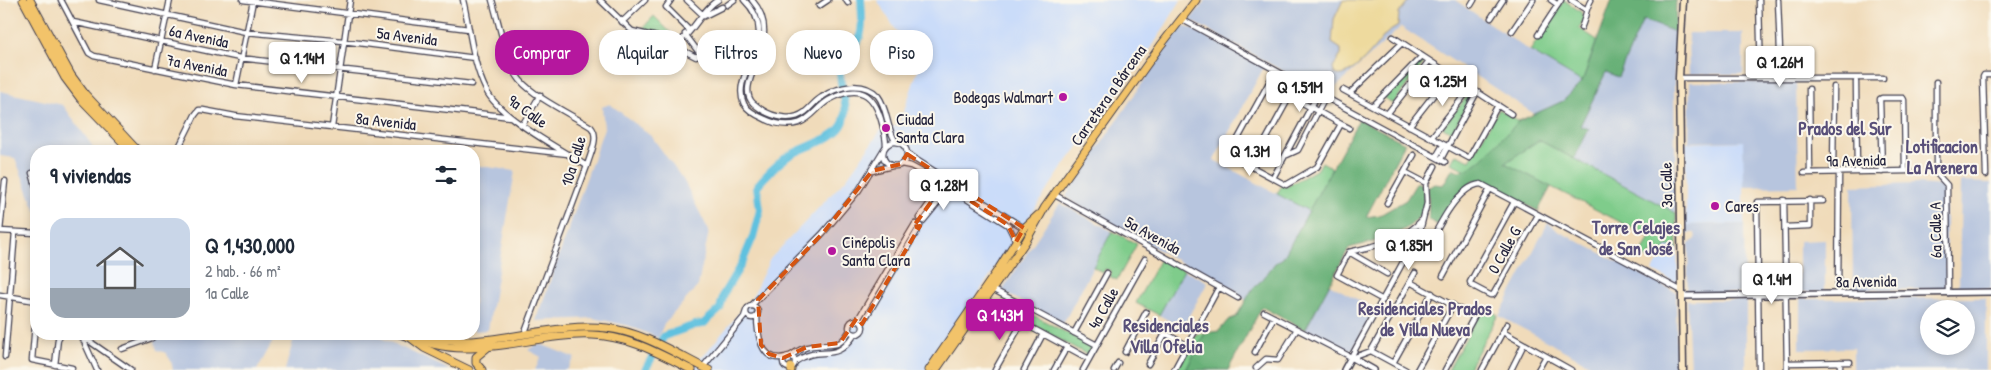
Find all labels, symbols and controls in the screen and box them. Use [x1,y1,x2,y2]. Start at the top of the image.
street label: 6a Avenida [167,19,231,53]
street label: 5a Avenida [376,21,438,51]
chip: Comprar [495,30,589,75]
chip: Alquilar [599,30,687,75]
chip: Filtros [697,30,776,75]
chip: Nuevo [786,30,860,75]
chip: Piso [870,30,933,75]
street label: Carretera a Bárcena [1065,40,1151,150]
pin: Q 1.14M [256,42,348,84]
pin: Q 1.26M [1734,46,1826,88]
text: Q 1.14M [280,47,324,69]
street label: 7a Avenida [165,48,229,82]
text: Q 1.26M [1757,51,1803,73]
pin: Q 1.25M [1397,64,1489,107]
pin: Q 1.51M [1254,70,1346,113]
text: Q 1.25M [1419,70,1467,92]
text: Q 1.51M [1277,76,1323,98]
place label: Bodegas Walmart [953,86,1053,108]
street label: 9a Calle [504,89,553,133]
marker: Bodegas Walmart [1057,91,1069,103]
street label: 8a Avenida [355,107,417,135]
place label: Ciudad Santa Clara [896,108,964,148]
district label: Prados del Sur [1798,116,1892,141]
marker: Ciudad Santa Clara [880,122,892,134]
street label: 10a Calle [555,133,591,189]
pin: Q 1.3M [1209,134,1291,177]
district label: Lotificacion La Arenera [1906,134,1978,180]
text: Q 1.3M [1230,140,1270,162]
street label: 9a Avenida [1826,148,1886,172]
text: 9 viviendas [50,161,131,190]
icon: filters [432,161,460,189]
street label: 3a Calle [1655,161,1677,208]
pin: Q 1.28M [898,168,990,211]
text: Q 1.28M [920,174,968,196]
place label: Cares [1725,195,1759,217]
marker: Cares [1709,200,1721,212]
street label: 6a Calle A [1924,202,1946,258]
street label: 5a Avenida [1121,211,1185,259]
district label: Torre Celajes de San José [1591,215,1680,261]
street label: 0 Calle G [1482,222,1526,277]
pin: Q 1.85M [1363,228,1455,271]
text: Q 1,430,000 [205,231,295,260]
place label: Cinépolis Santa Clara [842,231,910,271]
text: Q 1.85M [1386,234,1432,256]
icon: home [90,238,150,298]
marker: Cinépolis Santa Clara [826,245,838,257]
text: 2 hab. · 66 m² [205,260,281,282]
pin: Q 1.4M [1731,262,1813,305]
text: Q 1.4M [1753,268,1791,290]
street label: 8a Avenida [1835,269,1897,293]
text: 1a Calle [205,282,249,304]
street label: 4a Calle [1083,283,1124,333]
district label: Residenciales Prados de Villa Nueva [1358,296,1492,342]
pin: Q 1.43M [954,298,1046,341]
map controls [1920,300,1975,355]
button: layers [1920,300,1975,355]
text: Q 1.43M [977,304,1023,326]
district label: Residenciales Villa Ofelia [1123,313,1209,359]

